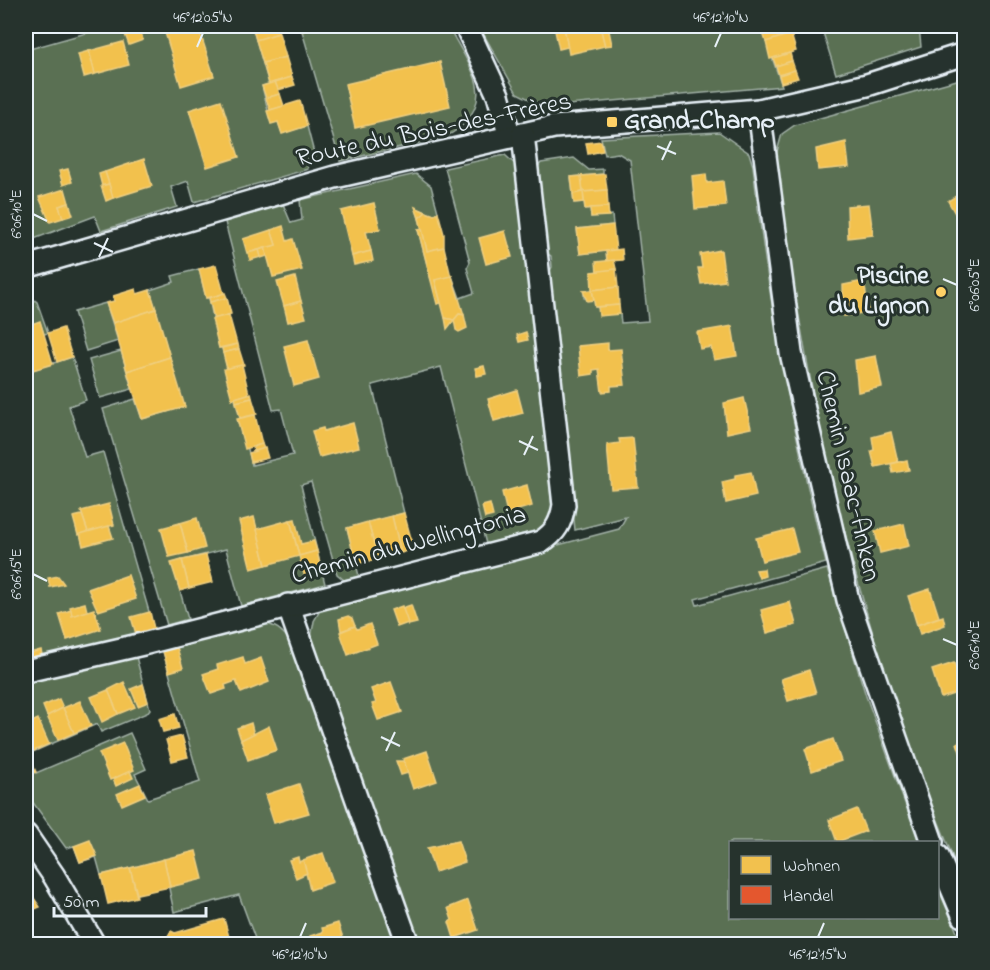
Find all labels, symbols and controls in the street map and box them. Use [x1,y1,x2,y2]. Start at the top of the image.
text: 46°12'05"N [173,7,233,29]
text: 46°12'10"N [693,7,749,29]
street label: Route du Bois-des-Frères [293,83,575,179]
place label: Grand-Champ [624,103,775,141]
marker: Grand-Champ [605,115,619,129]
text: 6°06'10"E [6,189,28,239]
place label: Piscine du Lignon [828,258,930,327]
text: 6°06'05"E [964,259,986,311]
marker: Piscine du Lignon [934,285,948,299]
street label: Chemin Isaac-Anken [804,367,890,585]
street label: Chemin du Wellingtonia [287,496,531,596]
text: 6°06'15"E [6,548,28,600]
text: 6°06'10"E [964,620,986,670]
legend [729,841,939,919]
text: Wohnen [783,854,840,880]
scale bar [54,880,206,918]
text: Handel [783,884,833,910]
text: 50 m [63,890,100,916]
text: 46°12'10"N [272,944,328,966]
text: 46°12'15"N [789,944,847,966]

